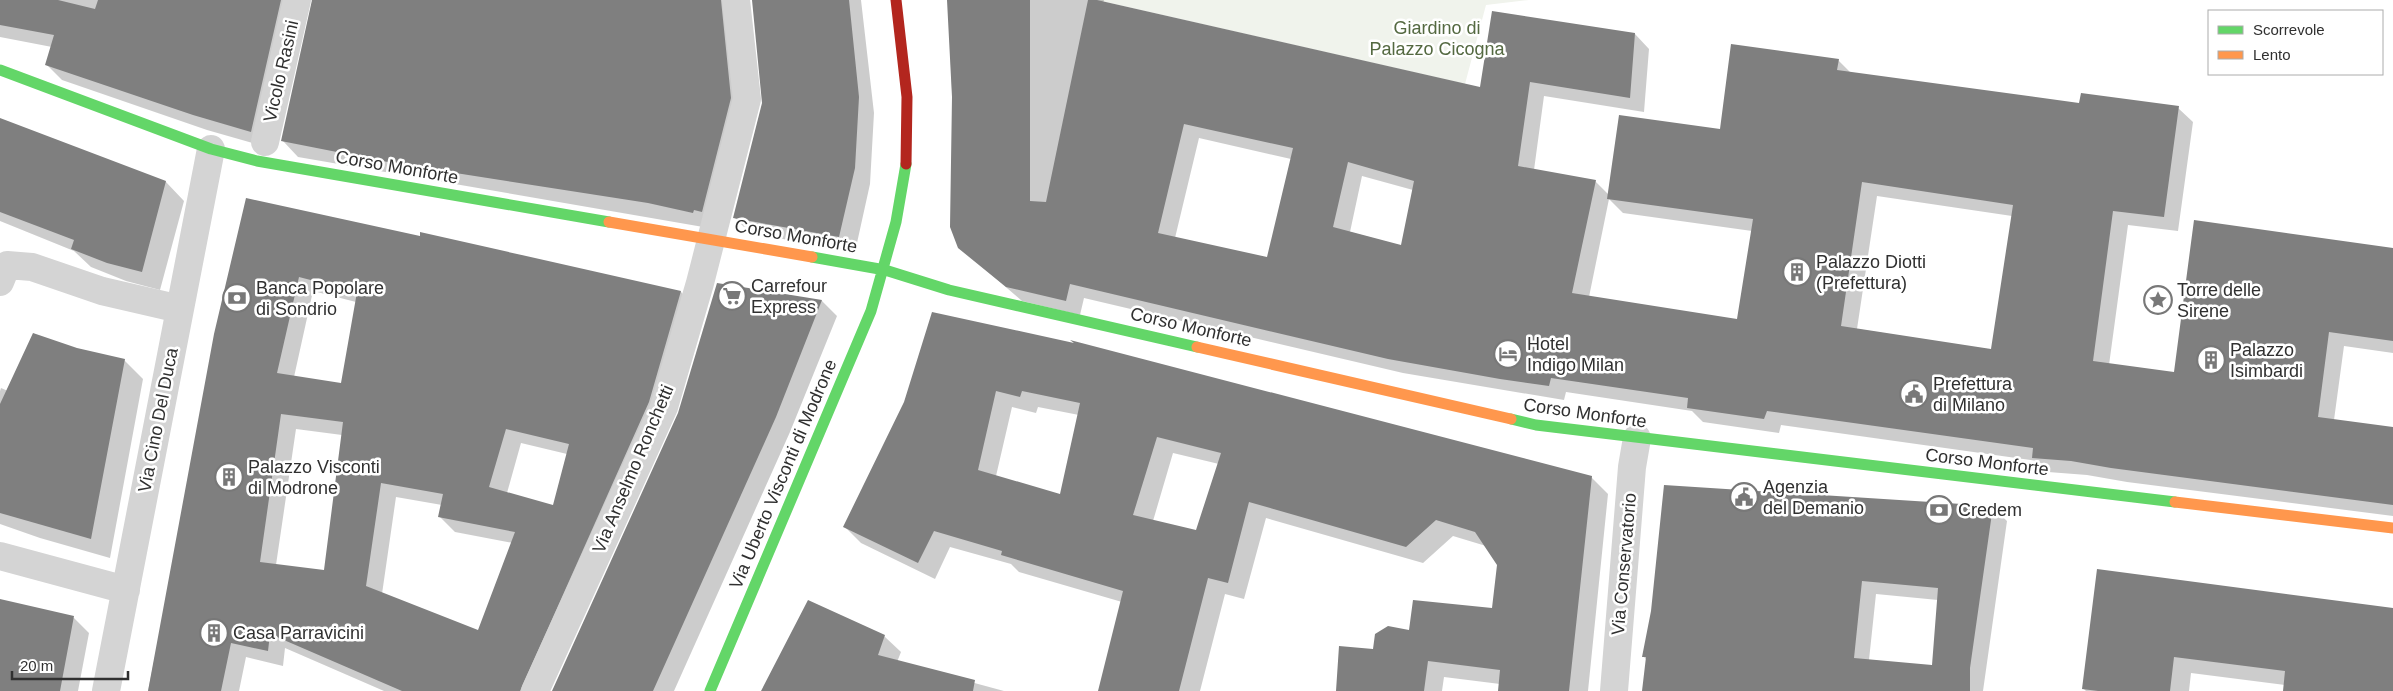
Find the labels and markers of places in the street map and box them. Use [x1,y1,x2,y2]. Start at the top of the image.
place label: Palazzo Diotti (Prefettura) [1816,252,1926,293]
building icon: Palazzo Diotti (Prefettura) [1782,257,1812,287]
place label: Carrefour Express [751,276,827,317]
place label: Banca Popolare di Sondrio [256,278,384,319]
place label: Torre delle Sirene [2177,280,2261,321]
supermarket icon: Carrefour Express [717,281,747,311]
bank icon: Banca Popolare di Sondrio [222,283,252,313]
place icon: Torre delle Sirene [2143,285,2173,315]
place label: Hotel Indigo Milan [1527,334,1624,375]
hotel icon: Hotel Indigo Milan [1493,339,1523,369]
place label: Palazzo Isimbardi [2230,340,2303,381]
building icon: Palazzo Isimbardi [2196,345,2226,375]
place label: Prefettura di Milano [1933,374,2013,415]
public building icon: Prefettura di Milano [1899,379,1929,409]
place label: Palazzo Visconti di Modrone [248,457,380,498]
building icon: Palazzo Visconti di Modrone [214,462,244,492]
place label: Agenzia del Demanio [1763,477,1864,518]
public building icon: Agenzia del Demanio [1729,482,1759,512]
bank icon: Credem [1924,495,1954,525]
place label: Credem [1958,500,2022,520]
building icon: Casa Parravicini [199,618,229,648]
place label: Casa Parravicini [233,623,364,643]

